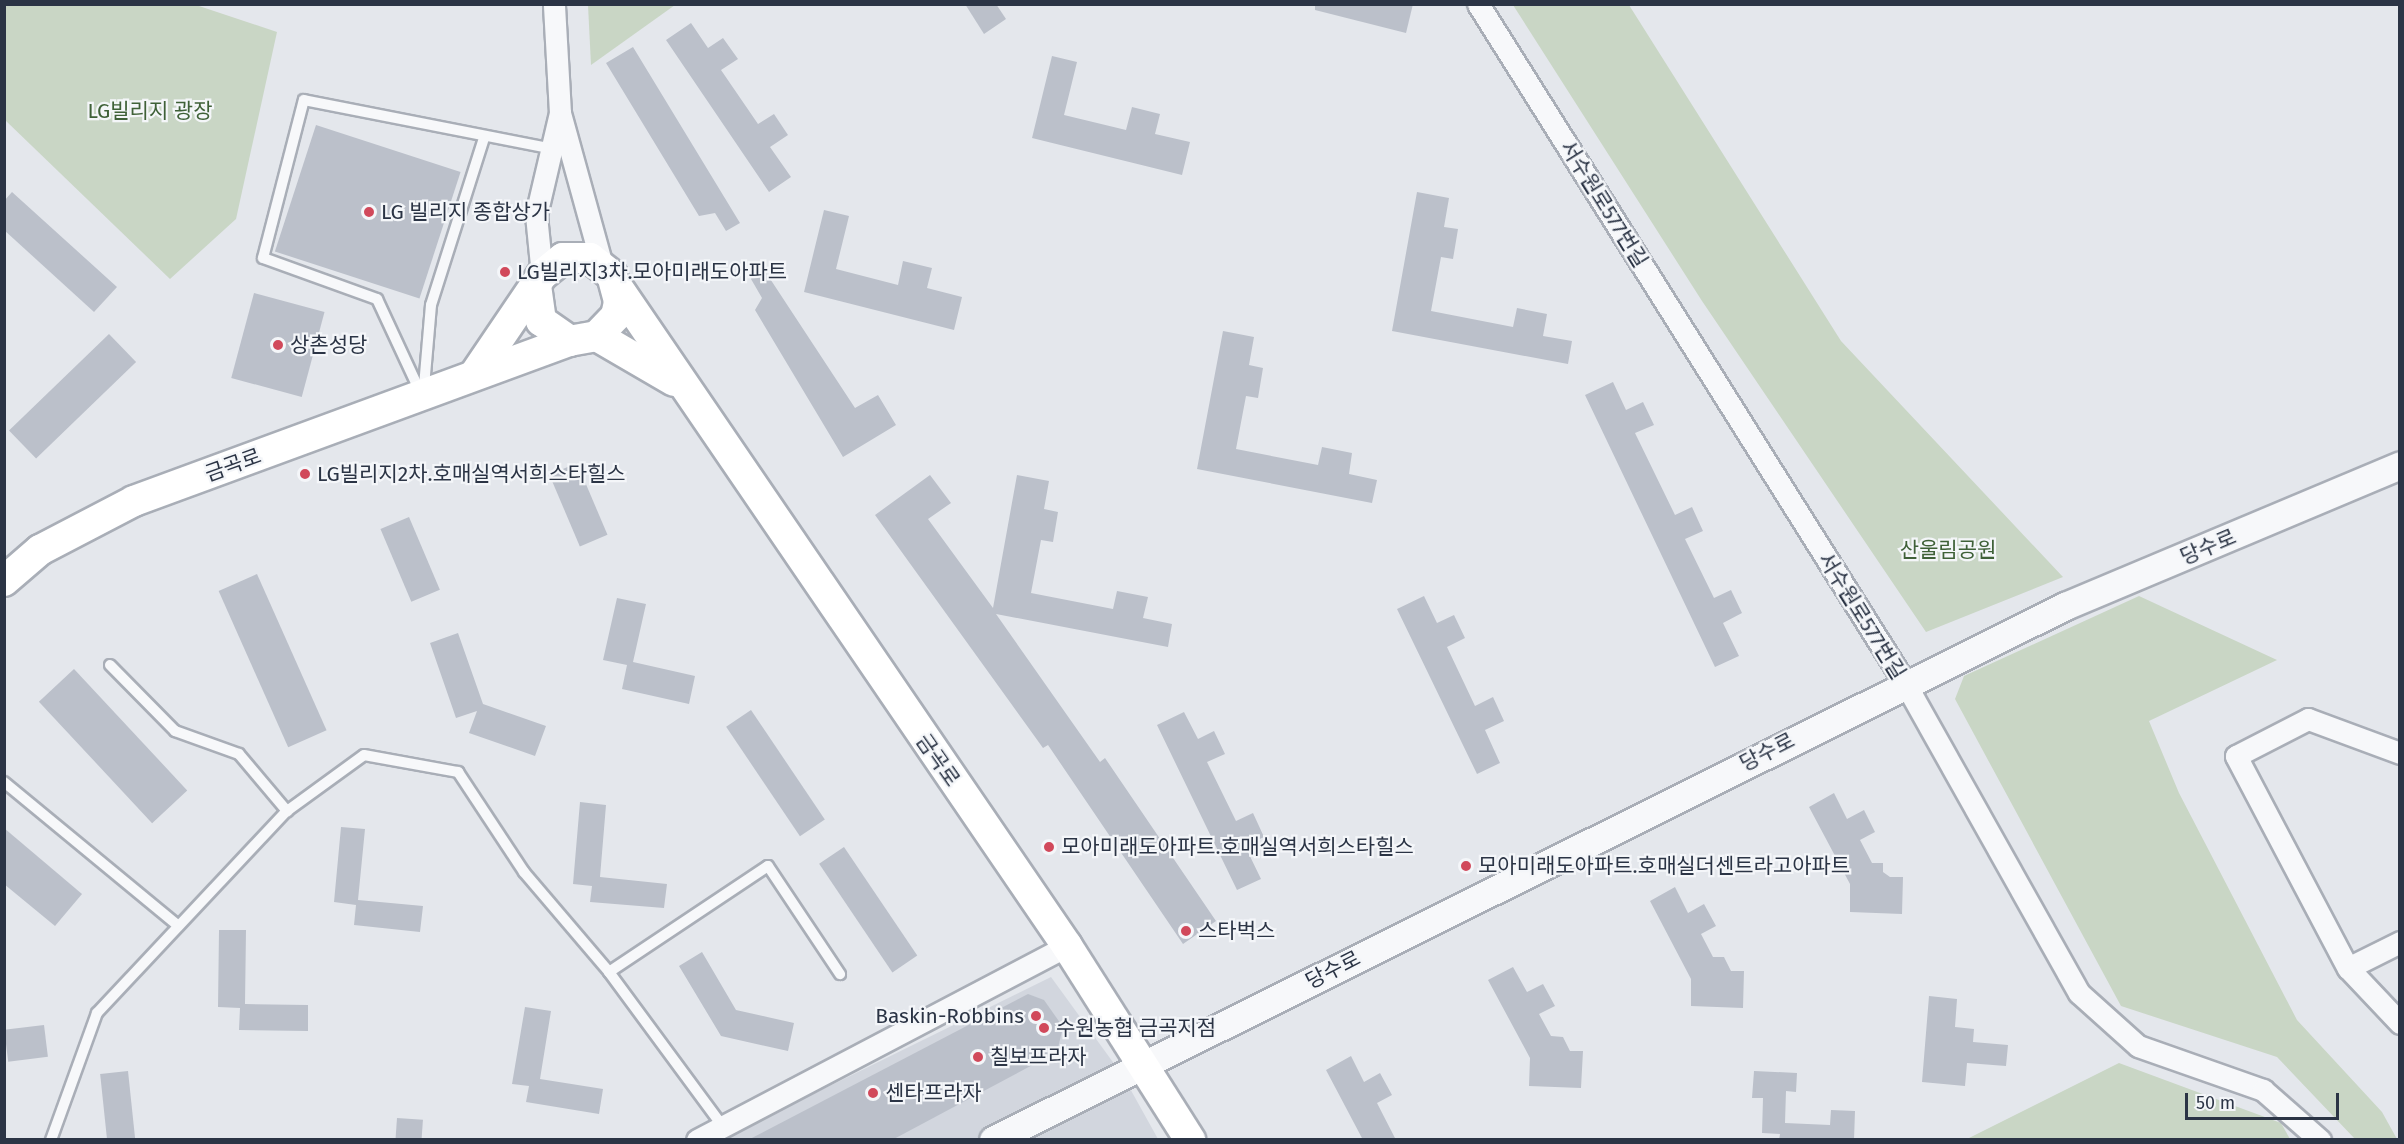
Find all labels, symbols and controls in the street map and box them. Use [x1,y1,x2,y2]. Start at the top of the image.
park label: LG빌리지 광장 [88,98,212,124]
street label: 서수원로577번길 [1555,136,1653,272]
place label: LG 빌리지 종합상가 [381,199,550,225]
marker: LG 빌리지 종합상가 [362,205,376,219]
place label: LG빌리지3차.모아미래도아파트 [517,259,787,285]
marker: LG빌리지3차.모아미래도아파트 [498,265,512,279]
place label: 상촌성당 [290,332,367,358]
marker: 상촌성당 [271,338,285,352]
street label: 금곡로 [201,443,265,487]
place label: LG빌리지2차.호매실역서희스타힐스 [317,461,626,487]
marker: LG빌리지2차.호매실역서희스타힐스 [298,467,312,481]
street label: 당수로 [2176,524,2240,570]
park label: 산울림공원 [1900,537,1996,563]
street label: 서수원로577번길 [1813,548,1911,684]
street label: 당수로 [1735,728,1799,776]
street label: 금곡로 [911,729,965,791]
place label: 모아미래도아파트.호매실역서희스타힐스 [1061,834,1414,860]
marker: 모아미래도아파트.호매실역서희스타힐스 [1042,840,1056,854]
place label: 모아미래도아파트.호매실더센트라고아파트 [1478,853,1850,879]
marker: 모아미래도아파트.호매실더센트라고아파트 [1459,859,1473,873]
place label: 스타벅스 [1198,918,1275,944]
marker: 스타벅스 [1179,924,1193,938]
street label: 당수로 [1301,946,1365,994]
place label: Baskin-Robbins [875,1003,1024,1029]
marker: Baskin-Robbins [1029,1009,1043,1023]
place label: 수원농협 금곡지점 [1056,1015,1216,1041]
marker: 수원농협 금곡지점 [1037,1021,1051,1035]
place label: 칠보프라자 [990,1044,1087,1070]
marker: 칠보프라자 [971,1050,985,1064]
place label: 센타프라자 [885,1080,982,1106]
scale bar [2188,1081,2342,1119]
marker: 센타프라자 [866,1086,880,1100]
text: 50 m [2196,1092,2235,1114]

